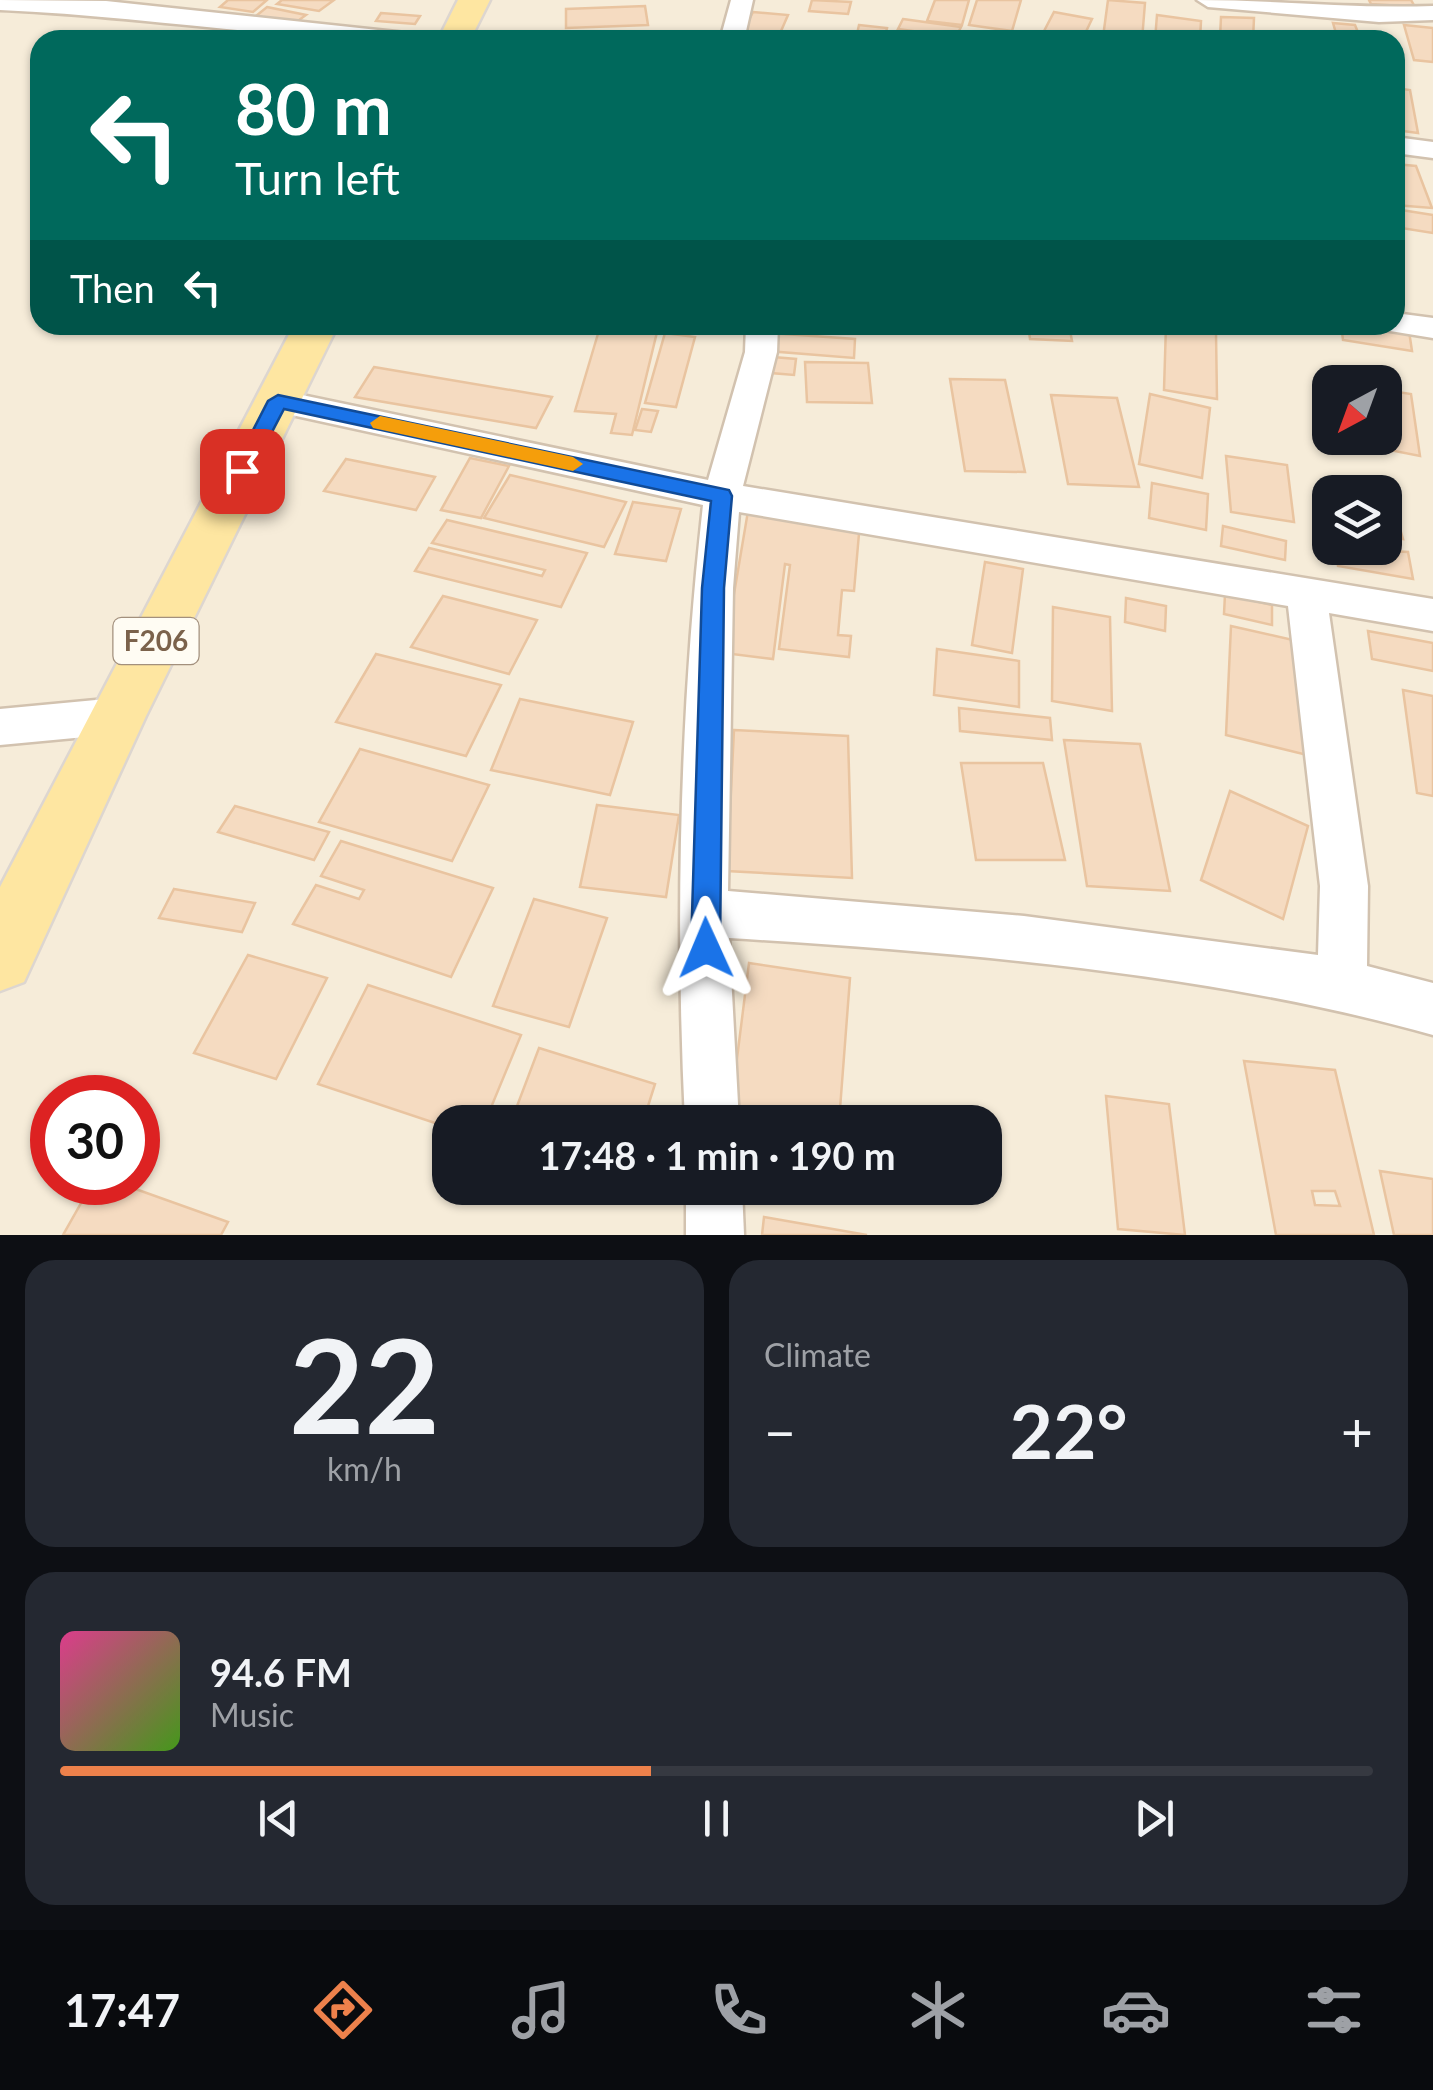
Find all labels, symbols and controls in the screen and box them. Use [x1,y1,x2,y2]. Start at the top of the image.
text: 80 m [235,66,392,150]
icon: left [70,70,200,200]
text: Turn left [235,151,400,205]
icon: left [175,260,230,315]
text: Then [70,265,155,311]
north arrow [1312,365,1402,455]
map controls [1312,365,1402,565]
pin [200,429,285,514]
icon: arrive [215,444,270,499]
button: layers [1312,475,1402,565]
road number: F206 [114,618,198,664]
position arrow [654,896,758,1000]
speed limit sign: 30 [30,1075,160,1205]
text: 17:48 · 1 min · 190 m [538,1132,896,1178]
text: 22 [289,1306,440,1462]
text: Climate [764,1335,871,1374]
text: 22° [1009,1385,1128,1475]
text: − [764,1398,796,1464]
text: + [1341,1398,1373,1464]
text: km/h [327,1449,402,1488]
text: 94.6 FM [210,1649,352,1695]
text: Music [210,1695,294,1734]
icon: previous [251,1791,306,1846]
icon: pause [689,1791,744,1846]
icon: next [1127,1791,1182,1846]
icon: directions [308,1975,378,2045]
icon: music [506,1975,576,2045]
icon: phone [704,1975,774,2045]
icon: climate [903,1975,973,2045]
icon: car [1101,1975,1171,2045]
icon: filters [1299,1975,1369,2045]
text: 17:47 [64,1983,180,2037]

